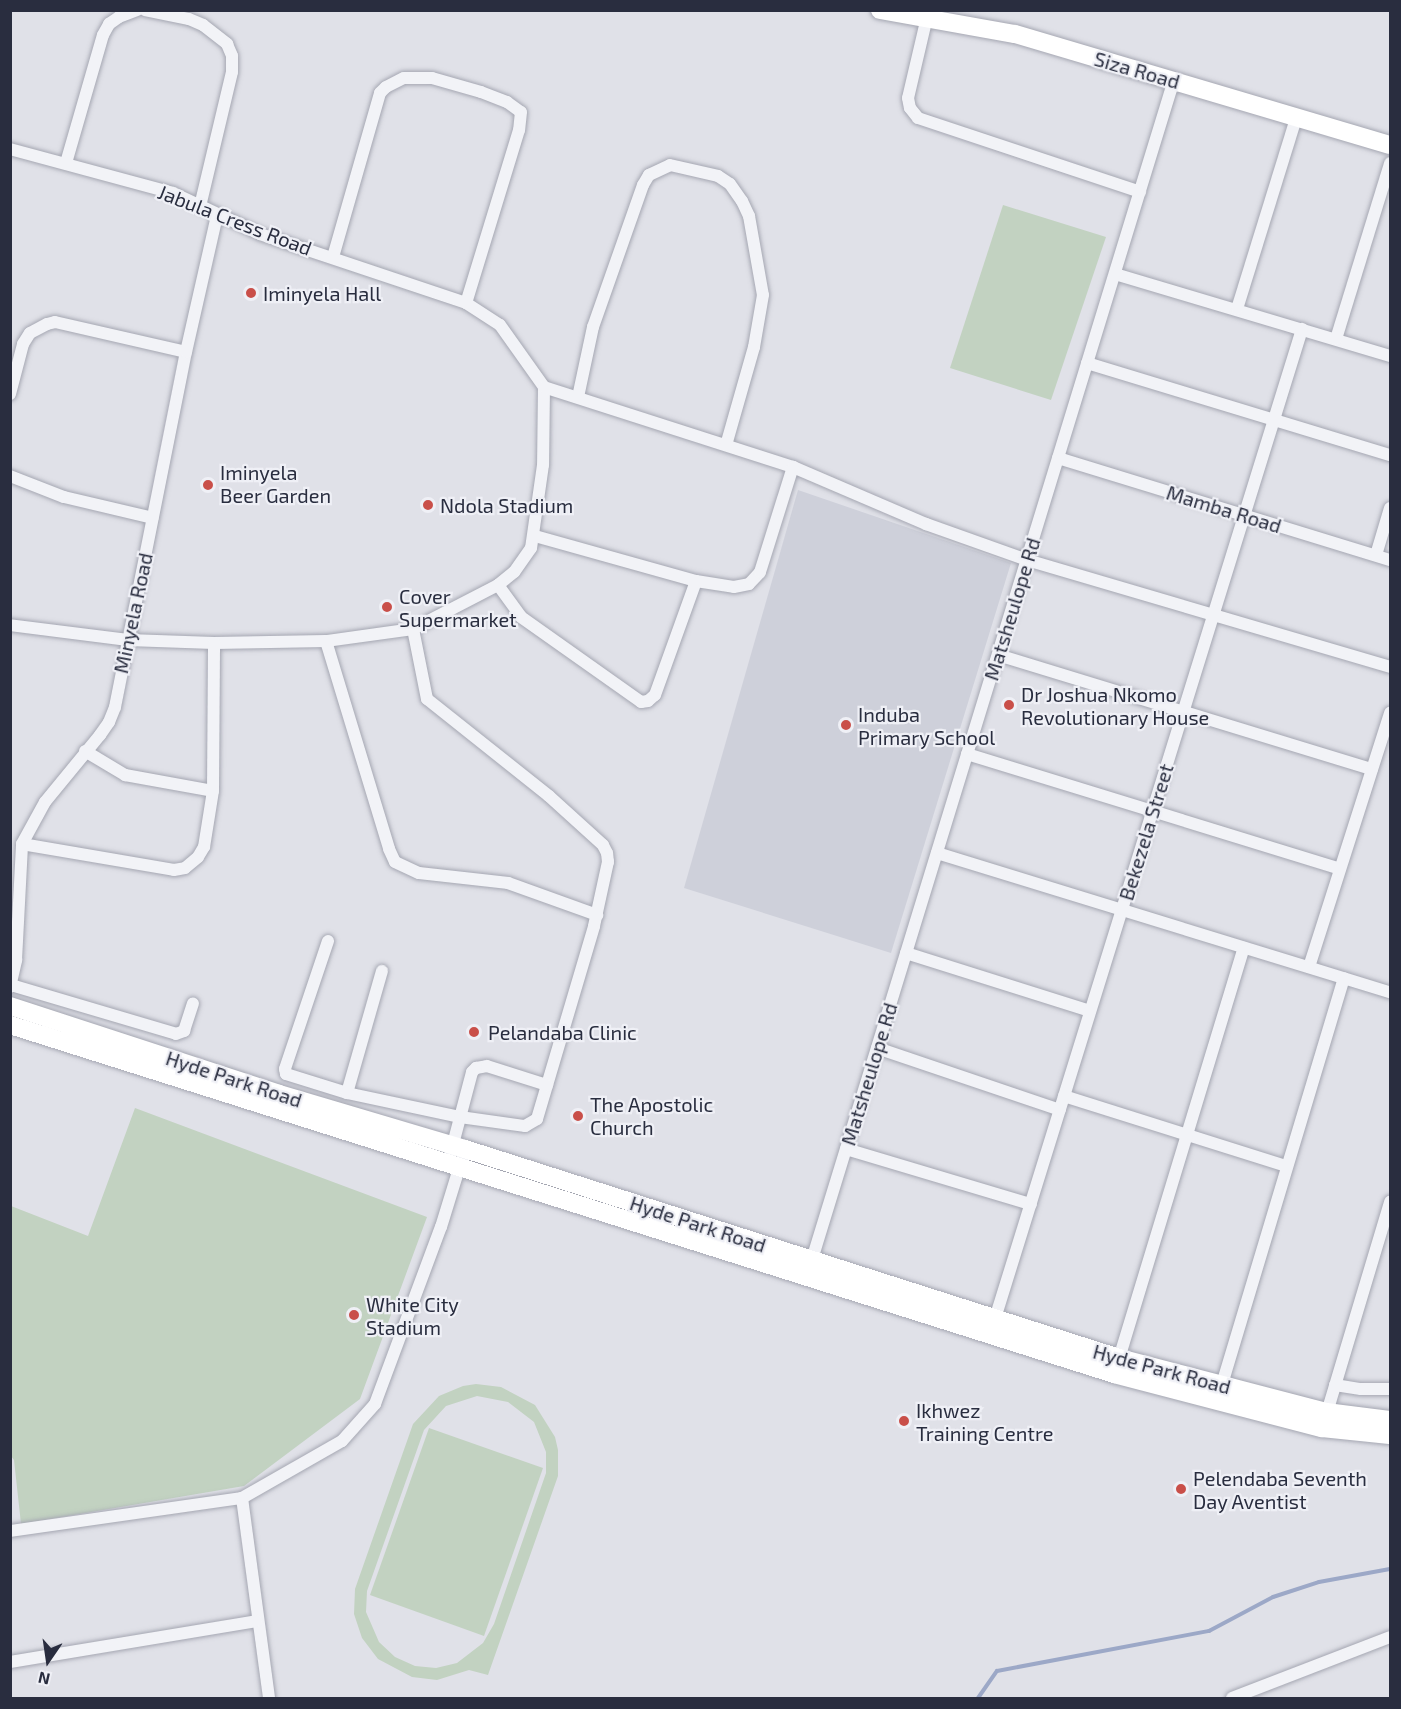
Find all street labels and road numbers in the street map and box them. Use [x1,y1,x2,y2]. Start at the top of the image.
street label: Siza Road [1091,46,1183,94]
street label: Jabula Cress Road [155,180,315,260]
street label: Mamba Road [1164,480,1284,538]
street label: Matsheulope Rd [979,535,1045,683]
street label: Minyela Road [109,550,157,676]
street label: Bekezela Street [1114,761,1178,903]
street label: Matsheulope Rd [836,1000,902,1148]
street label: Hyde Park Road [163,1046,305,1112]
street label: Hyde Park Road [627,1191,769,1257]
street label: Hyde Park Road [1090,1339,1234,1399]

